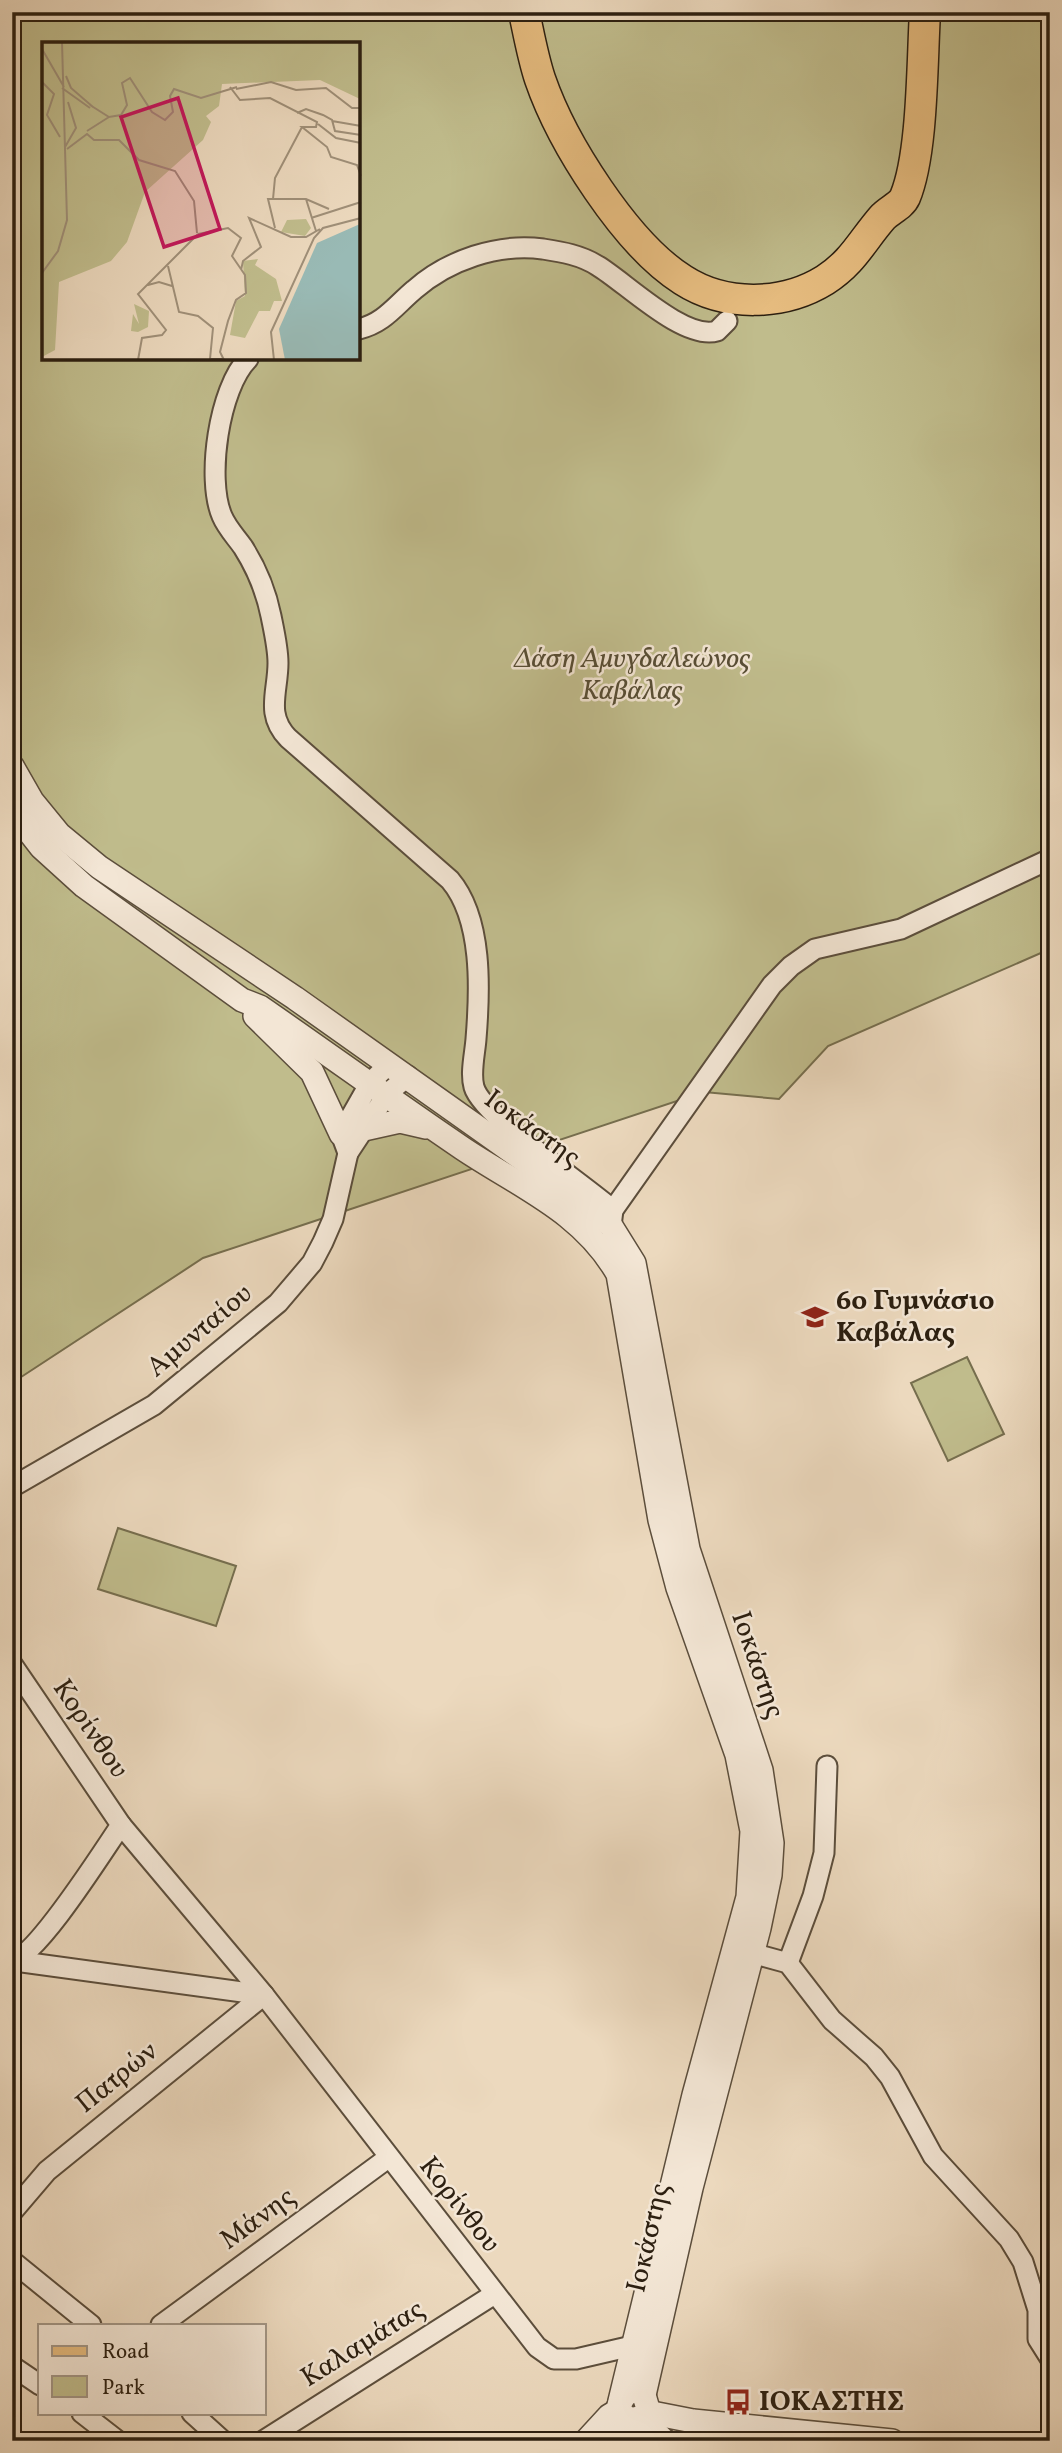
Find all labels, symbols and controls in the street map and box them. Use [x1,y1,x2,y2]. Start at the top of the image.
inset map [42,42,360,360]
park label: Δάση Αμυγδαλεώνος Καβάλας [513,640,751,711]
street label: Ιοκάστης [476,1081,588,1177]
street label: Αμυνταίου [139,1275,261,1387]
place label: 6ο Γυμνάσιο Καβάλας [836,1282,995,1353]
school or university icon: 6ο Γυμνάσιο Καβάλας [800,1302,830,1332]
street label: Ιοκάστης [720,1606,794,1724]
street label: Κορίνθου [42,1672,138,1786]
street label: Πατρών [68,2033,167,2123]
street label: Κορίνθου [409,2149,509,2261]
street label: Μάνης [212,2178,304,2260]
street label: Ιοκάστης [617,2179,681,2297]
street label: Καλαμάτας [294,2291,432,2397]
legend [38,2324,266,2414]
text: Road [102,2338,149,2367]
text: Park [102,2374,145,2403]
place label: ΙΟΚΑΣΤΗΣ [759,2383,904,2422]
bus stop icon: ΙΟΚΑΣΤΗΣ [723,2387,753,2417]

